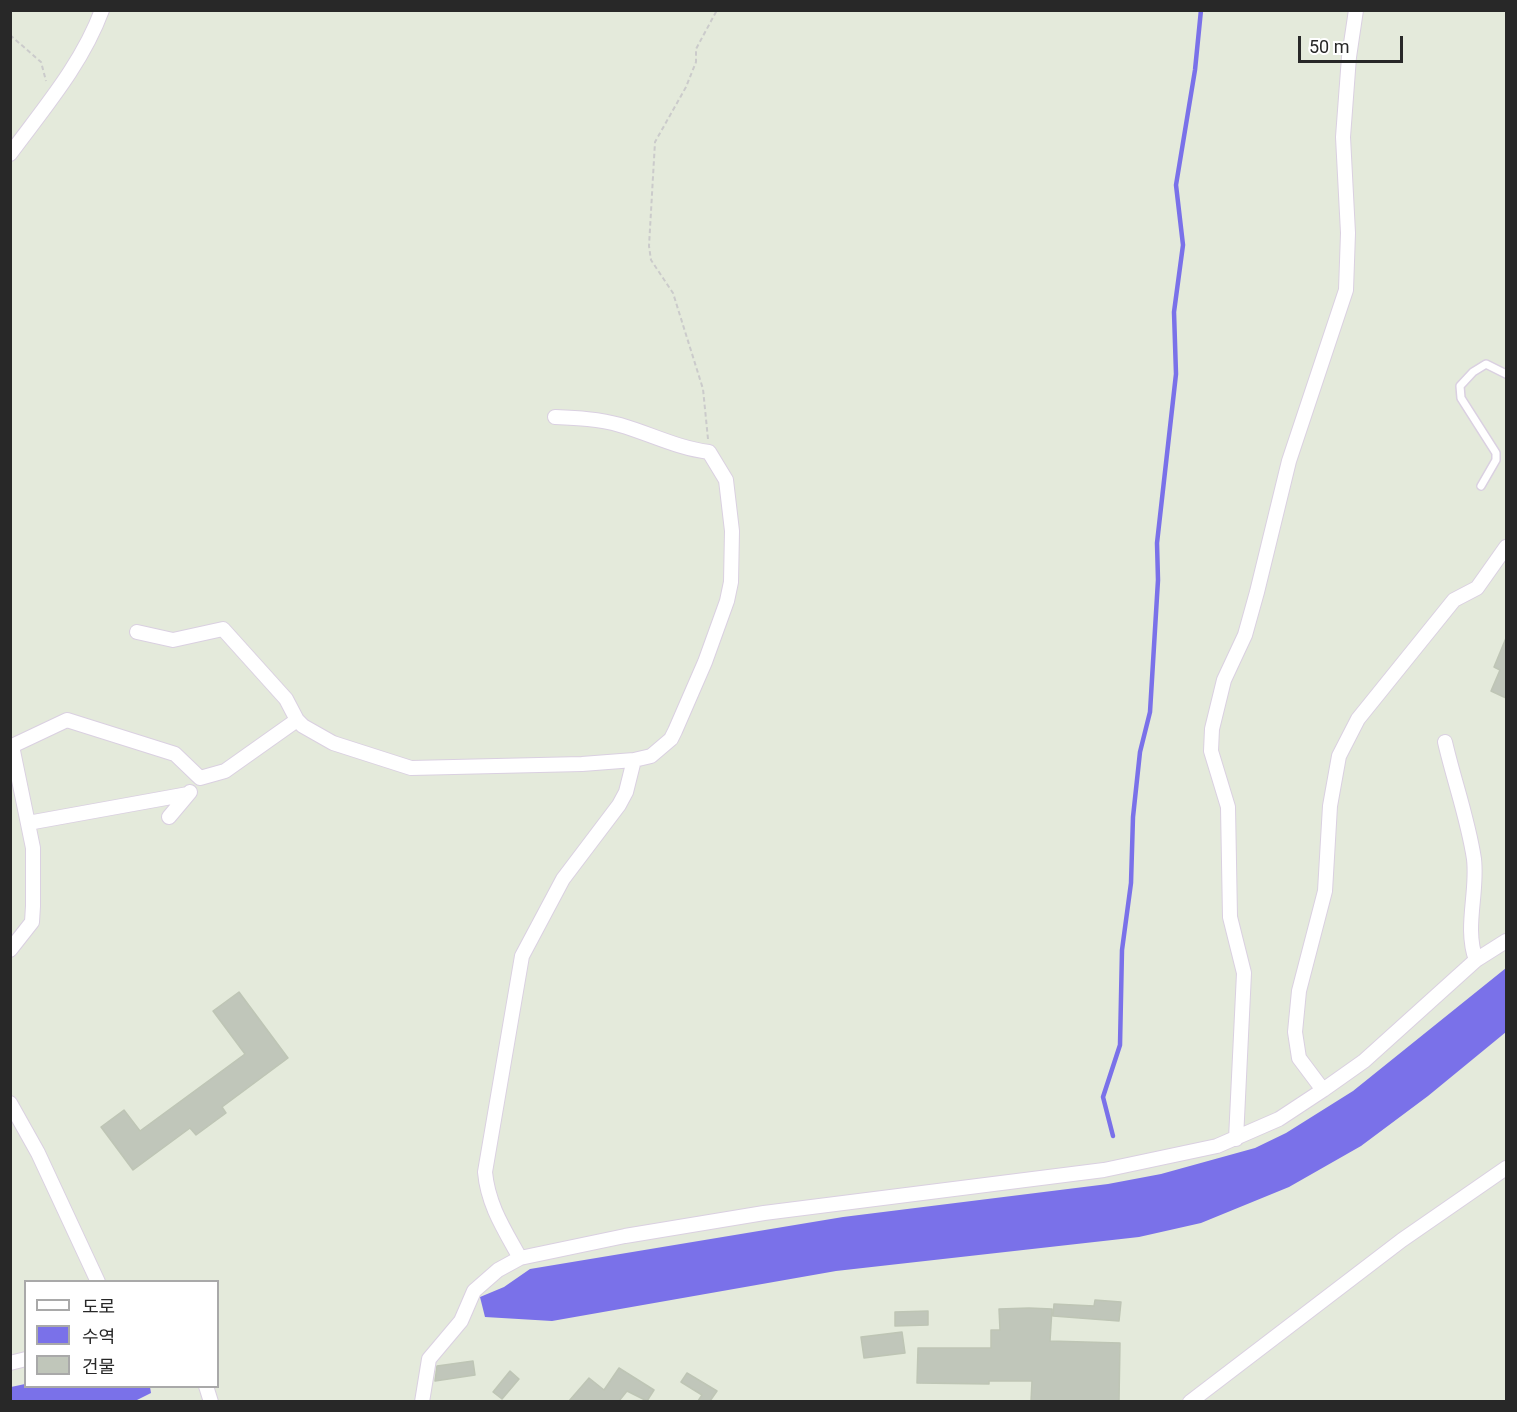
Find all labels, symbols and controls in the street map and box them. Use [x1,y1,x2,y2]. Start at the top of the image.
scale bar [1301,24,1406,62]
text: 50 m [1309,36,1349,57]
legend [24,1280,219,1388]
text: 도로 [82,1296,115,1317]
text: 수역 [82,1326,115,1347]
text: 건물 [82,1356,115,1377]

